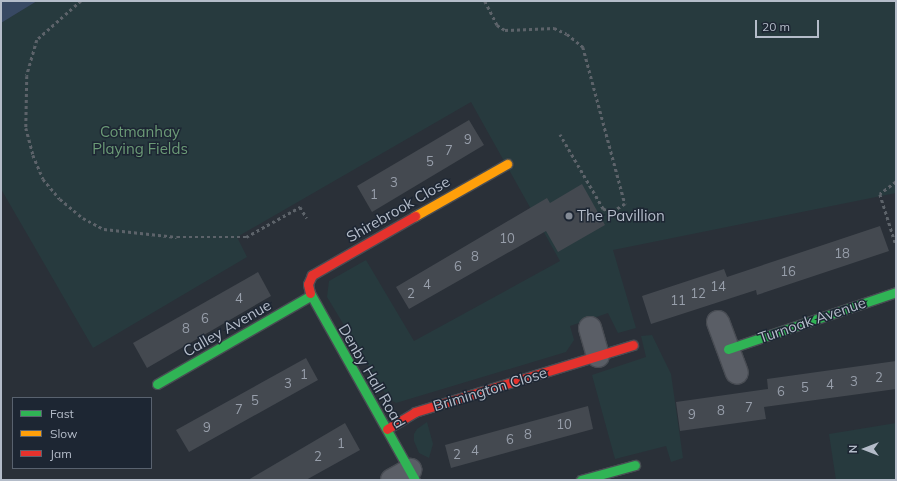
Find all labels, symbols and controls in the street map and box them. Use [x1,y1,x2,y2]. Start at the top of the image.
scale bar [757,12,821,38]
text: 20 m [762,19,790,34]
park label: Cotmanhay Playing Fields [92,122,188,157]
house number: 9 [464,131,472,147]
house number: 7 [445,142,453,158]
house number: 5 [426,153,434,169]
street label: Shirebrook Close [343,172,453,246]
house number: 3 [390,174,398,190]
house number: 1 [370,186,378,202]
place label: The Pavillion [577,207,665,225]
marker: The Pavillion [564,211,574,221]
house number: 10 [499,230,515,246]
house number: 18 [834,245,850,261]
house number: 8 [471,248,479,264]
house number: 6 [454,258,462,274]
house number: 16 [780,263,796,279]
house number: 4 [423,276,431,292]
house number: 14 [710,278,726,294]
house number: 2 [407,285,415,301]
house number: 12 [690,285,706,301]
house number: 4 [235,290,243,306]
house number: 11 [670,292,686,308]
street label: Turnoak Avenue [756,293,868,347]
street label: Calley Avenue [180,296,274,360]
house number: 6 [201,310,209,326]
house number: 8 [182,320,190,336]
street label: Denby Hall Road [335,321,409,431]
street label: Brimington Close [431,363,549,415]
house number: 1 [300,366,308,382]
house number: 2 [875,369,883,385]
house number: 3 [850,373,858,389]
house number: 3 [284,375,292,391]
house number: 4 [826,376,834,392]
house number: 5 [801,379,809,395]
house number: 6 [777,383,785,399]
house number: 5 [251,392,259,408]
legend [12,397,152,469]
house number: 7 [745,399,753,415]
house number: 7 [235,401,243,417]
house number: 8 [717,402,725,418]
text: Fast [50,406,74,421]
house number: 9 [688,406,696,422]
house number: 10 [556,416,572,432]
house number: 9 [203,419,211,435]
text: Slow [50,426,78,441]
house number: 8 [524,426,532,442]
north arrow [845,429,885,469]
house number: 6 [506,431,514,447]
house number: 1 [337,435,345,451]
house number: 4 [471,442,479,458]
text: N [846,445,860,453]
text: Jam [50,446,72,461]
house number: 2 [453,446,461,462]
house number: 2 [314,448,322,464]

